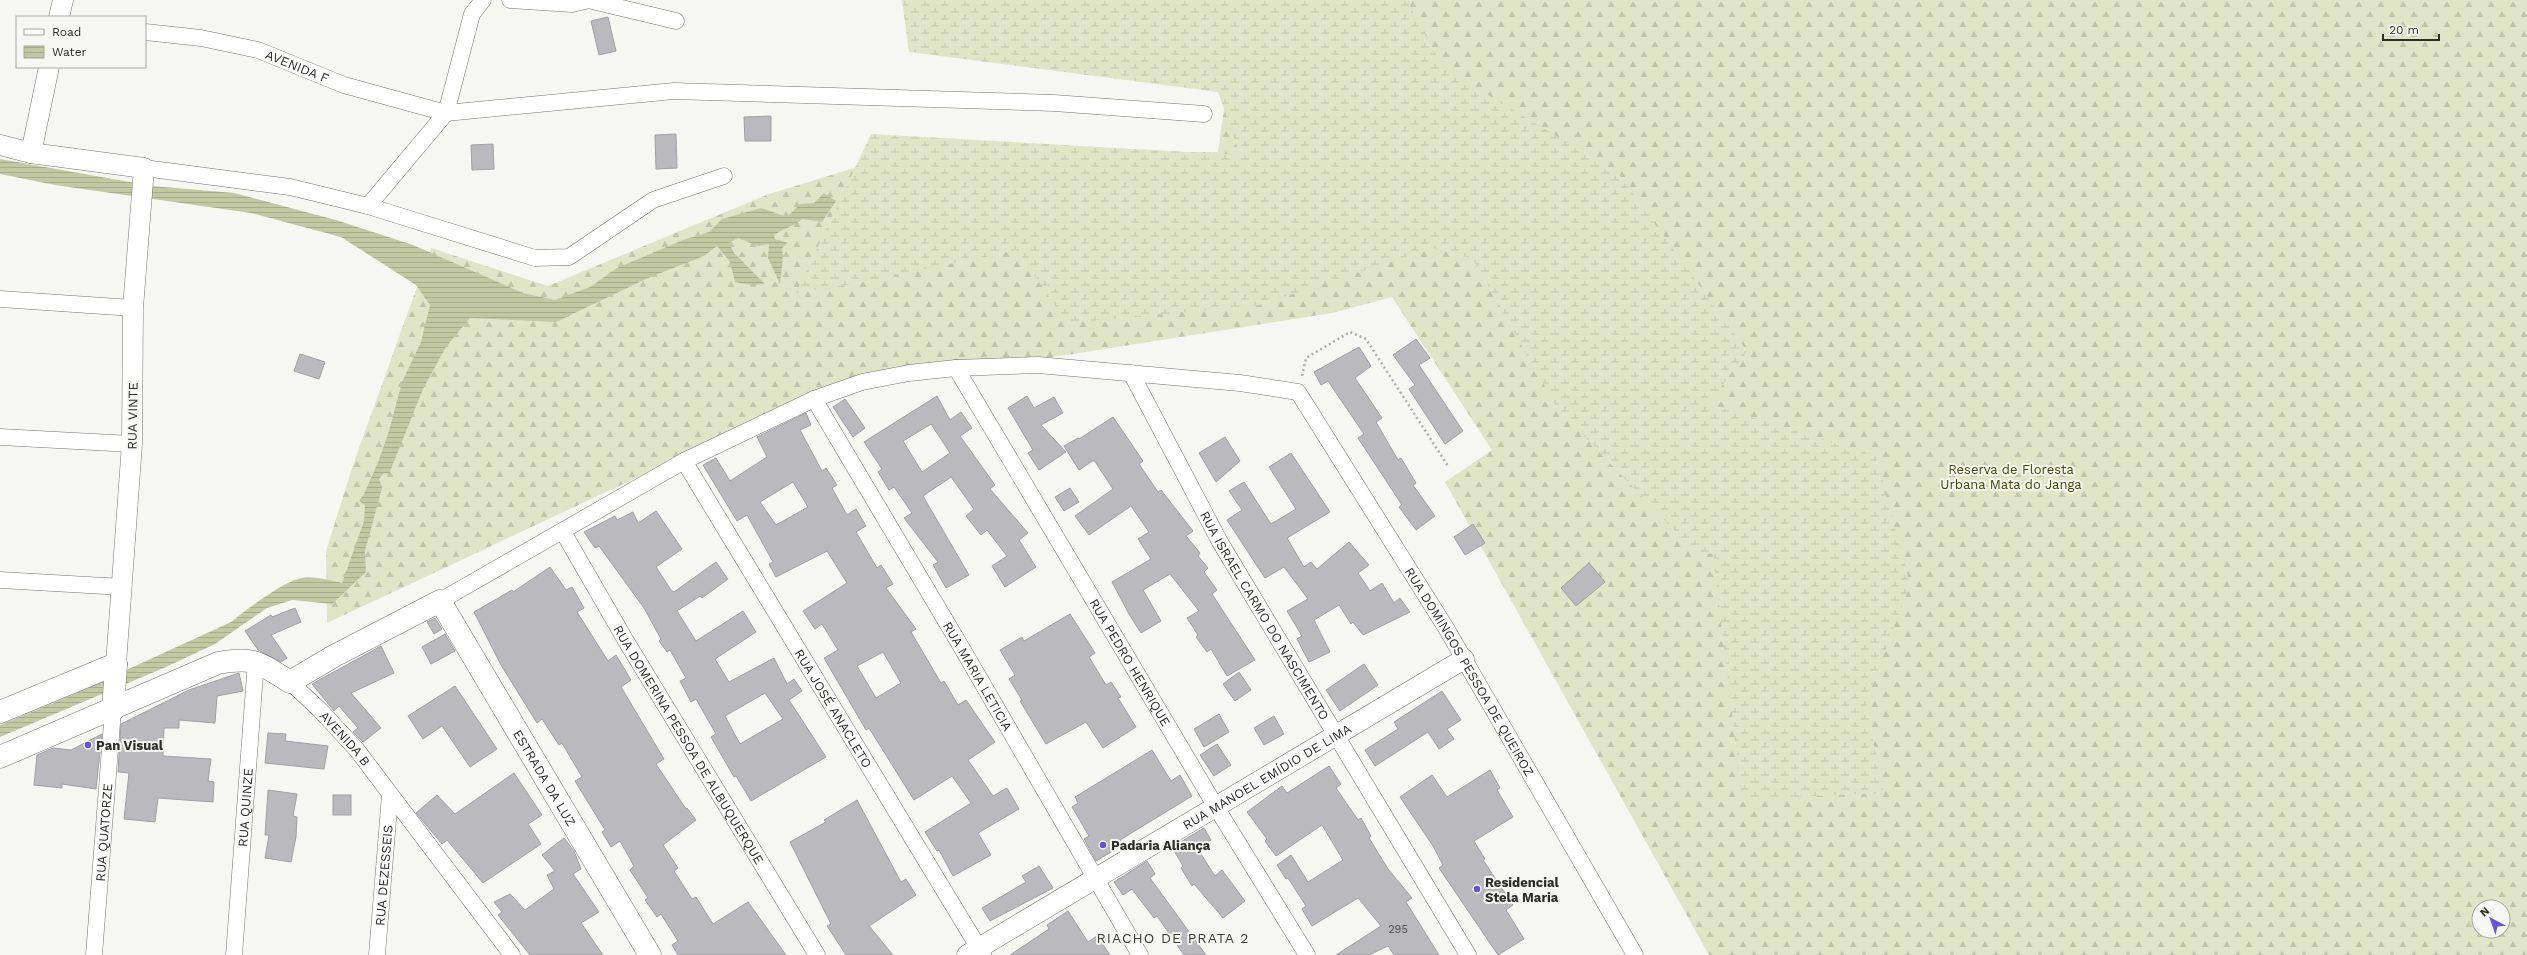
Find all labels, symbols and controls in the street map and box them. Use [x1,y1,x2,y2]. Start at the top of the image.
legend [16,16,146,68]
scale bar [2383,16,2439,42]
text: 20 m [2389,23,2419,37]
text: Road [52,25,81,39]
text: Water [52,45,87,59]
street label: AVENIDA F [263,47,331,86]
street label: RUA VINTE [124,382,141,450]
park label: Reserva de Floresta Urbana Mata do Janga [1940,462,2082,492]
street label: RUA ISRAEL CARMO DO NASCIMENTO [1197,509,1332,723]
street label: RUA DOMINGOS PESSOA DE QUEIROZ [1402,565,1537,779]
street label: RUA PEDRO HENRIQUE [1086,596,1173,729]
street label: RUA MARIA LETICIA [940,619,1015,734]
street label: RUA DOMERINA PESSOA DE ALBUQUERQUE [610,623,767,867]
street label: RUA JOSÉ ANACLETO [792,646,875,771]
street label: AVENIDA B [317,708,373,769]
street label: RUA MANOEL EMÍDIO DE LIMA [1180,721,1354,833]
street label: ESTRADA DA LUZ [510,727,579,829]
place label: Pan Visual [96,738,164,753]
marker: Pan Visual [83,740,93,750]
street label: RUA QUINZE [235,768,256,847]
street label: RUA QUATORZE [93,783,115,882]
street label: RUA DEZESSEIS [372,824,396,926]
place label: Padaria Aliança [1111,838,1211,853]
marker: Padaria Aliança [1098,840,1108,850]
place label: Residencial Stela Maria [1485,875,1560,905]
marker: Residencial Stela Maria [1472,884,1482,894]
north arrow [2471,899,2511,939]
text: N [2477,904,2492,919]
house number: 295 [1388,923,1408,936]
district label: RIACHO DE PRATA 2 [1097,930,1249,946]

